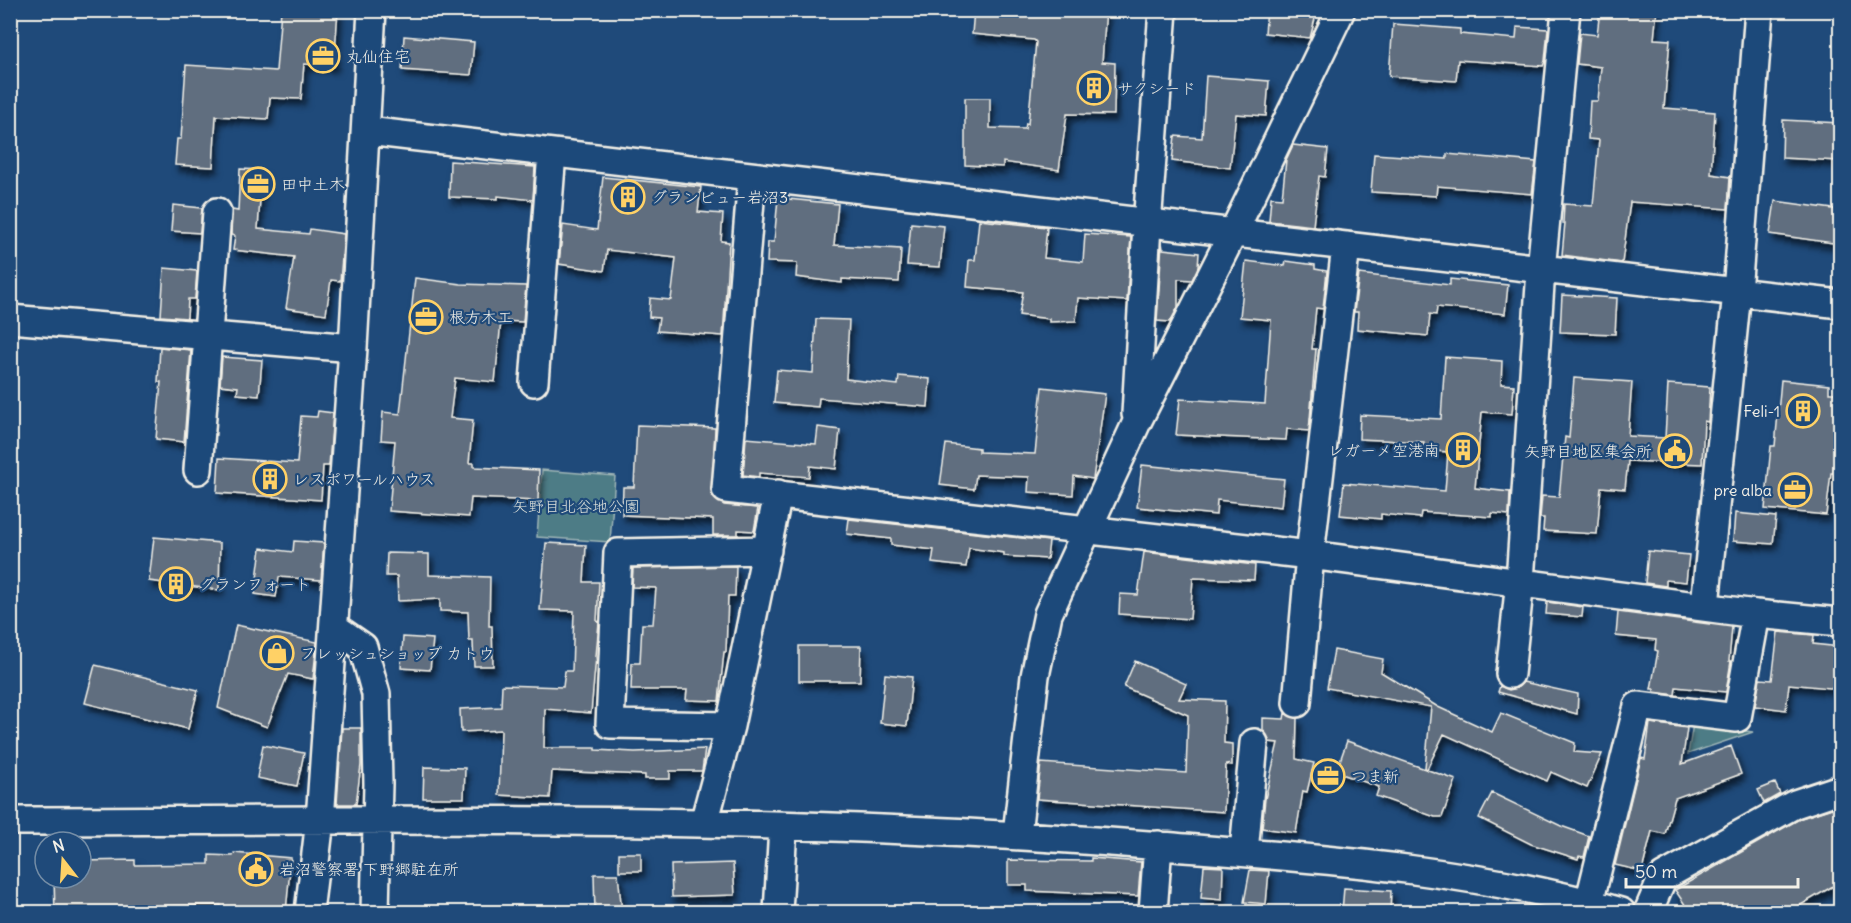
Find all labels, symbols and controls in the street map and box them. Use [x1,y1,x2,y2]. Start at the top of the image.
office icon: 丸仙住宅 [305,38,341,74]
place label: 丸仙住宅 [346,46,410,66]
building icon: サクシード [1076,70,1112,106]
place label: サクシード [1117,78,1196,98]
office icon: 田中土木 [240,166,276,202]
place label: 田中土木 [281,174,345,194]
building icon: グランビュー岩沼3 [610,179,646,215]
place label: グランビュー岩沼3 [651,187,788,207]
office icon: 根方木工 [408,299,444,335]
place label: 根方木工 [449,307,513,327]
building icon: Feli-1 [1785,393,1821,429]
place label: Feli-1 [1744,401,1780,421]
building icon: レガーメ空港南 [1445,432,1481,468]
public building icon: 矢野目地区集会所 [1657,433,1693,469]
place label: レガーメ空港南 [1328,440,1440,460]
place label: 矢野目地区集会所 [1524,441,1652,461]
building icon: レスポワールハウス [252,461,288,497]
place label: レスポワールハウス [293,469,435,489]
office icon: pre alba [1777,472,1813,508]
place label: pre alba [1714,480,1772,500]
park label: 矢野目北谷地公園 [512,496,640,516]
building icon: グランフォート [158,566,194,602]
place label: グランフォート [199,574,311,594]
shop icon: フレッシュショップ カトウ [259,635,295,671]
place label: フレッシュショップ カトウ [300,643,494,663]
office icon: つま新 [1310,758,1346,794]
place label: つま新 [1351,766,1399,786]
north arrow [33,830,93,890]
text: N [50,834,67,857]
public building icon: 岩沼警察署 下野郷駐在所 [238,851,274,887]
scale bar [1626,851,1798,889]
place label: 岩沼警察署 下野郷駐在所 [279,859,459,879]
text: 50 m [1635,860,1677,883]

